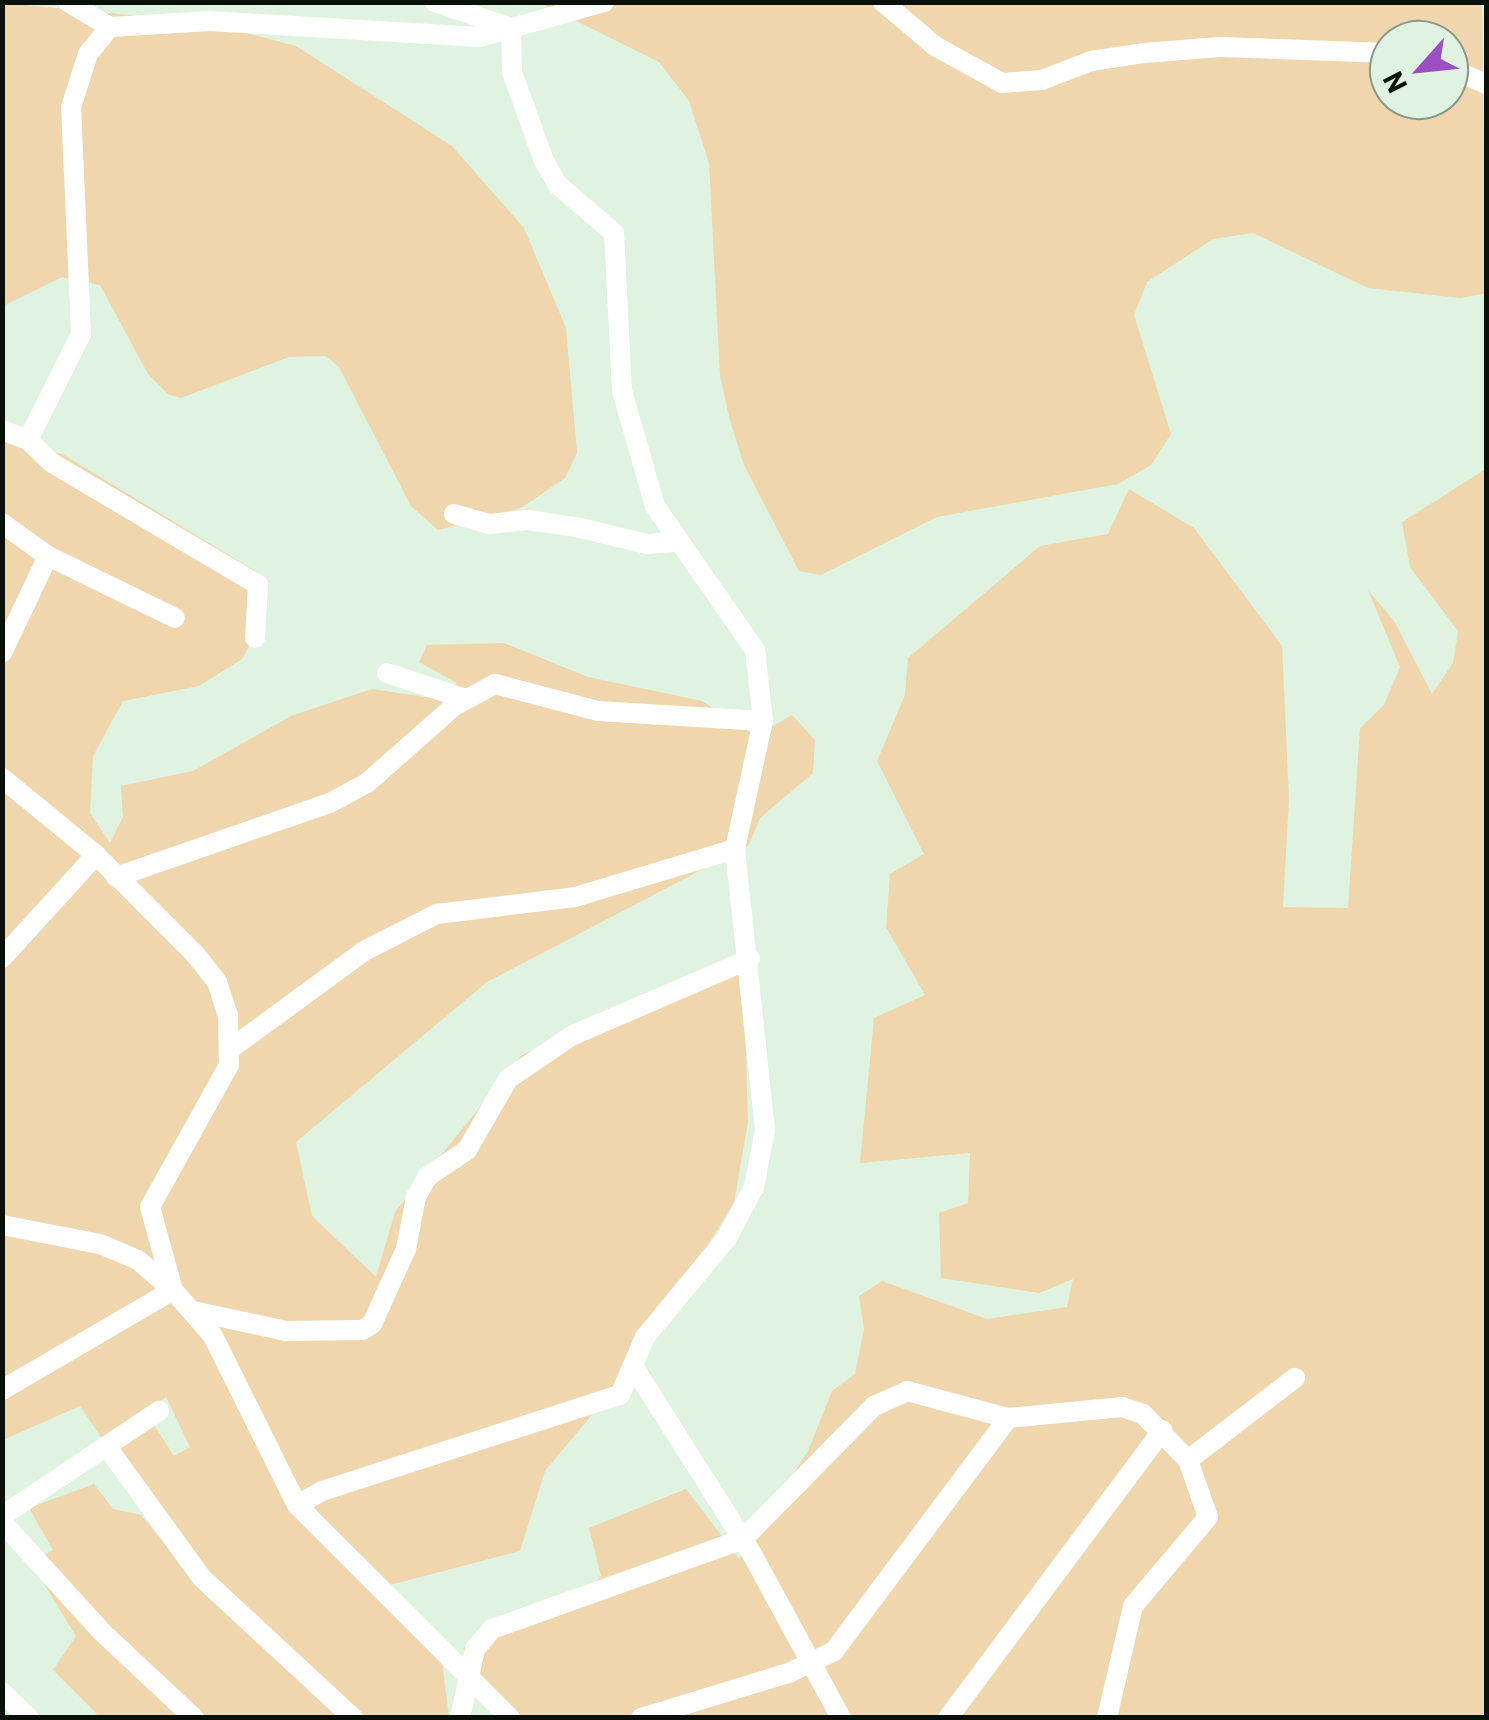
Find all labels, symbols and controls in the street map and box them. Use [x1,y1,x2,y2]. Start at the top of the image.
north arrow [1369,20,1469,120]
text: N [1375,67,1413,99]

